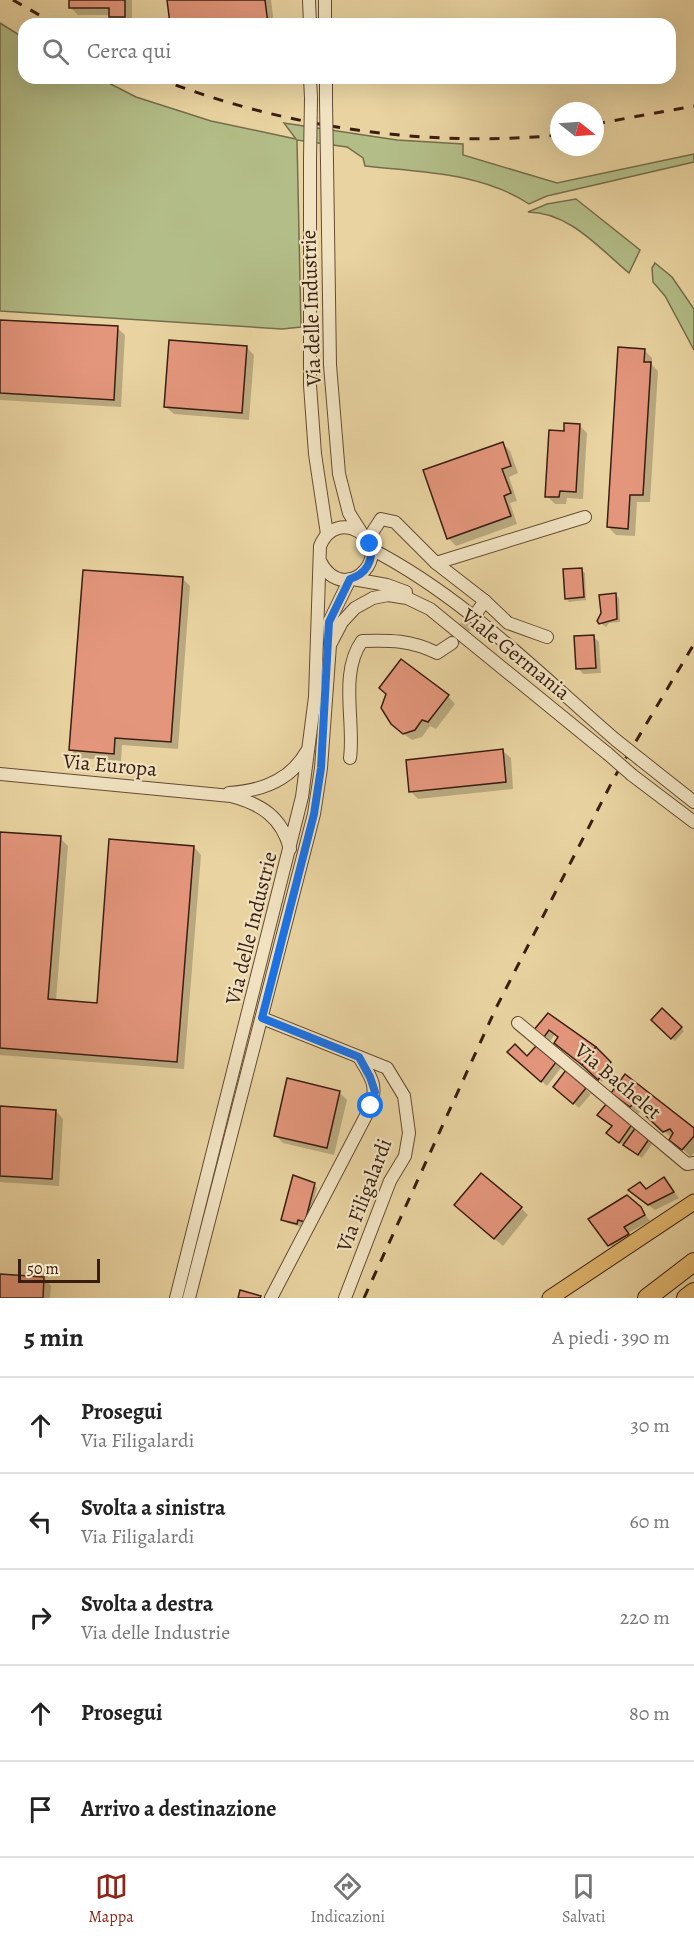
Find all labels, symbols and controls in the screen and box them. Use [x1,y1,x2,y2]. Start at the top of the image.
search box [18,18,676,84]
icon: search [39,35,72,68]
text: Cerca qui [87,36,172,66]
north arrow [550,102,604,156]
street label: Via delle Industrie [294,229,328,388]
route end [356,530,382,556]
street label: Viale Germania [455,601,576,707]
street label: Via Europa [61,747,158,783]
street label: Via delle Industrie [218,849,284,1008]
street label: Via Bachelet [568,1036,667,1126]
route start [357,1092,383,1118]
street label: Via Filigalardi [329,1134,398,1257]
scale bar [18,1256,100,1284]
text: 50 m [27,1258,59,1280]
text: 5 min [24,1320,84,1355]
text: A piedi · 390 m [552,1324,670,1351]
text: Prosegui [81,1397,162,1427]
icon: ahead [24,1409,57,1442]
text: 30 m [630,1412,670,1439]
text: Via Filigalardi [81,1427,194,1454]
text: Svolta a sinistra [81,1493,226,1523]
icon: left [24,1505,57,1538]
text: 60 m [630,1508,670,1535]
text: Via Filigalardi [81,1523,194,1550]
text: Svolta a destra [81,1589,213,1619]
icon: right [24,1601,57,1634]
text: 220 m [620,1604,670,1631]
text: Via delle Industrie [81,1619,230,1646]
icon: ahead [24,1697,57,1730]
text: Prosegui [81,1698,162,1728]
text: 80 m [629,1700,670,1727]
icon: arrive [24,1793,57,1826]
text: Arrivo a destinazione [81,1794,276,1824]
tab: Mappa [88,1870,134,1928]
tab: Indicazioni [310,1870,385,1928]
tab: Salvati [562,1870,606,1928]

